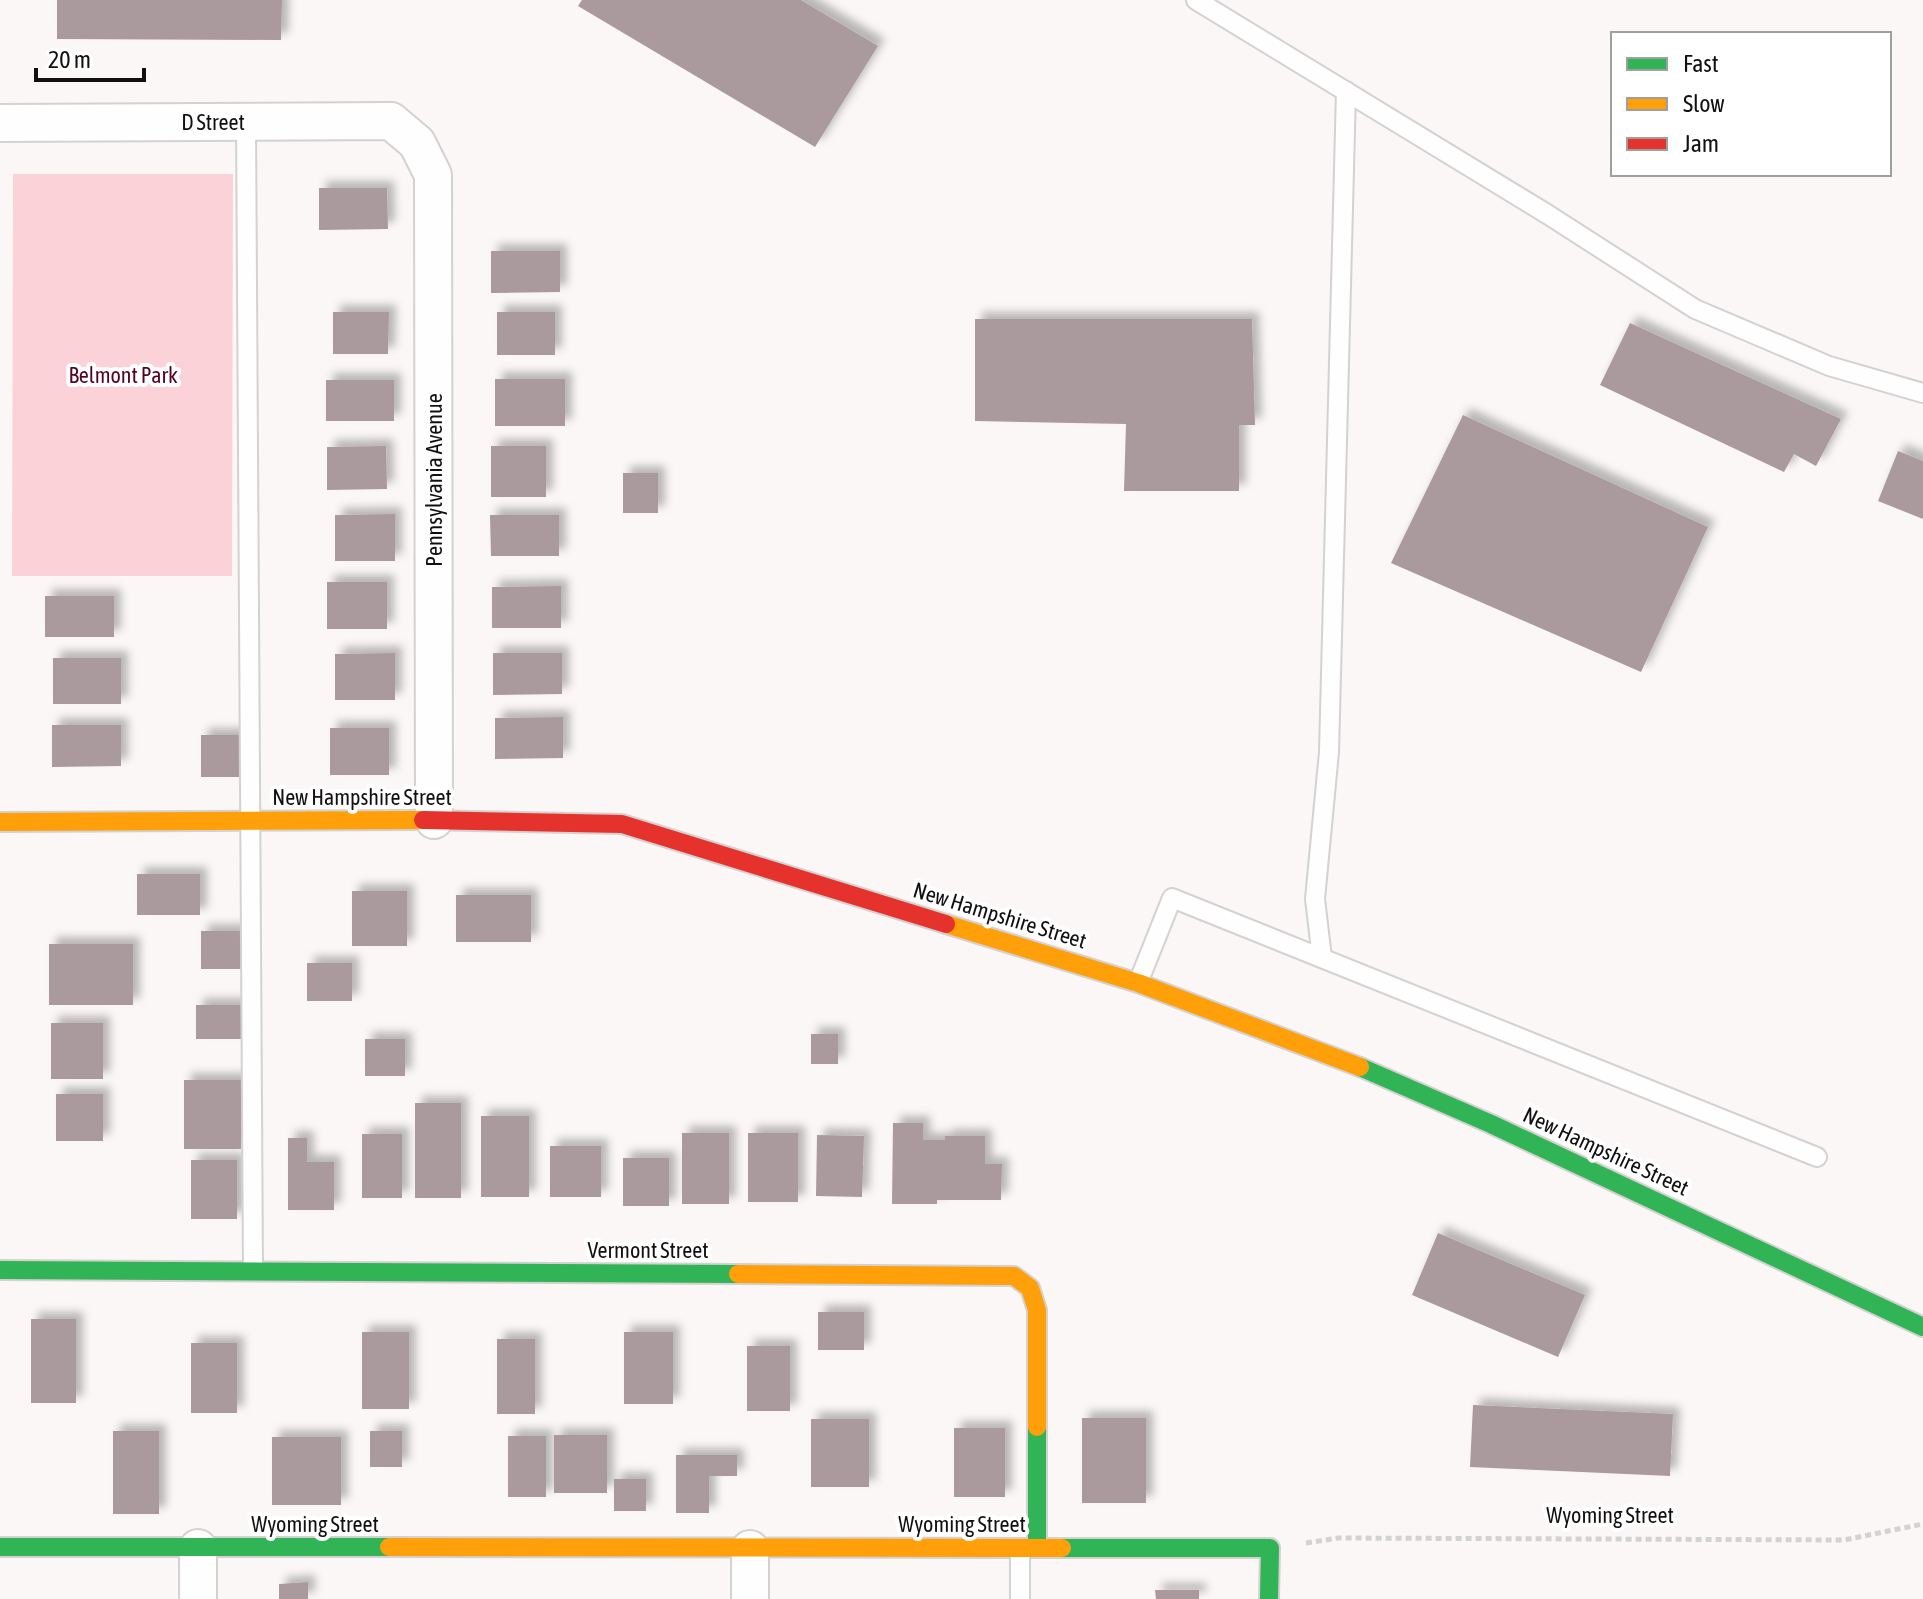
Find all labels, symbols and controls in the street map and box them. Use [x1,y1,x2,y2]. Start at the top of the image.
scale bar [36,32,144,82]
legend [1611,32,1891,176]
text: 20 m [48,46,91,73]
text: Fast [1683,50,1719,77]
text: Slow [1683,90,1725,117]
street label: D Street [181,109,245,135]
text: Jam [1683,130,1719,157]
park label: Belmont Park [68,362,178,388]
street label: Pennsylvania Avenue [421,393,447,567]
street label: New Hampshire Street [272,784,452,810]
street label: New Hampshire Street [910,876,1090,954]
street label: New Hampshire Street [1519,1101,1693,1201]
street label: Vermont Street [587,1237,709,1263]
street label: Wyoming Street [1546,1502,1674,1528]
street label: Wyoming Street [251,1511,379,1537]
street label: Wyoming Street [898,1511,1026,1537]

